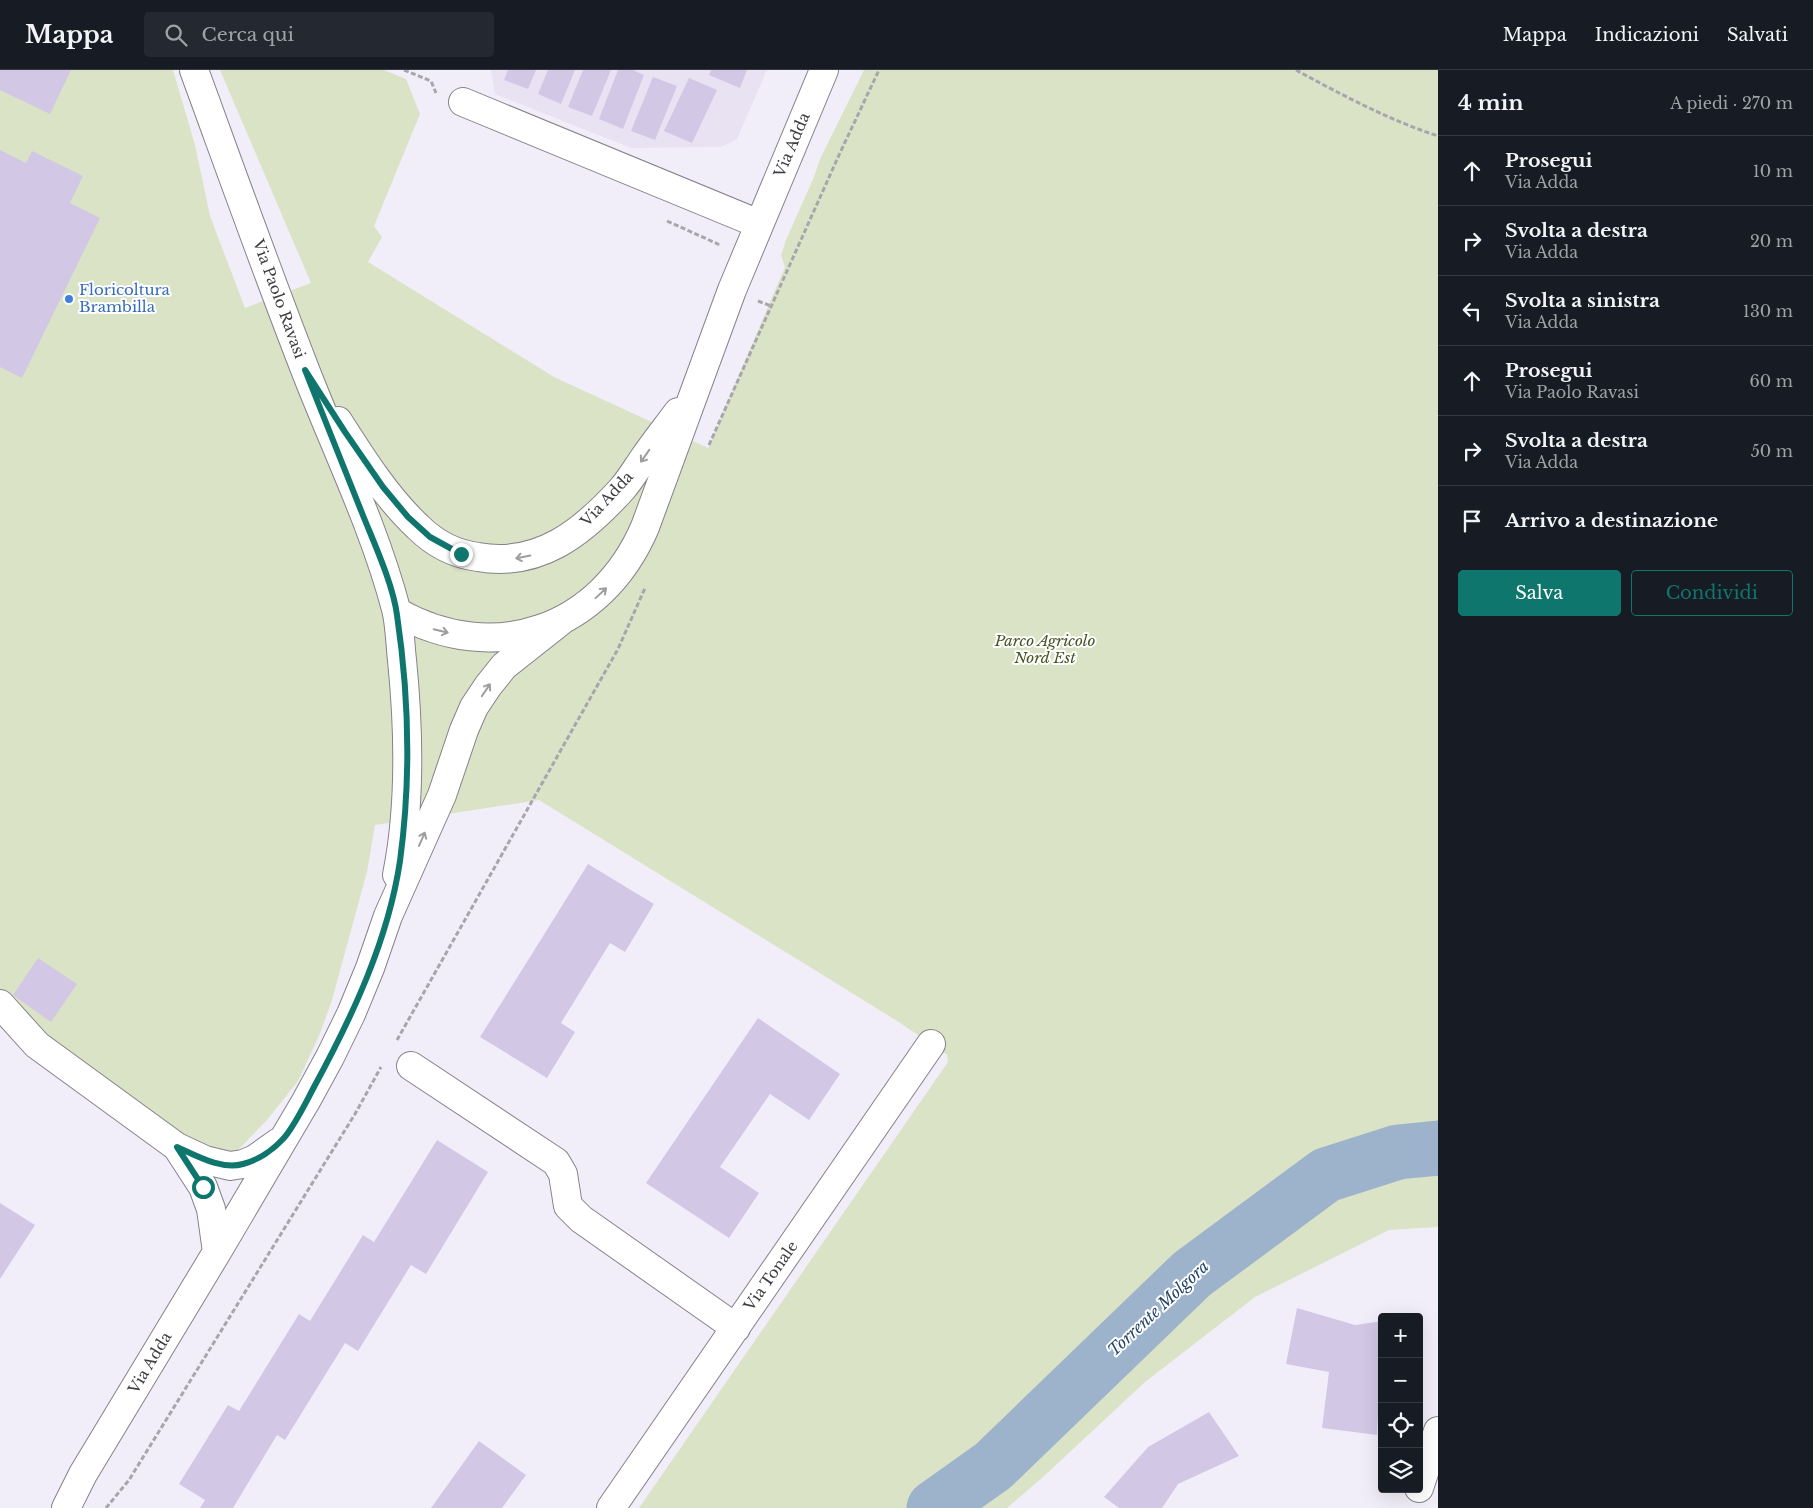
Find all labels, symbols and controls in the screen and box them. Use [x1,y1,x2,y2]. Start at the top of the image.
search box [144,12,494,57]
text: Mappa [25,20,114,49]
icon: search [162,21,190,49]
text: Cerca qui [202,23,294,46]
text: Mappa [1503,24,1567,46]
text: Indicazioni [1595,24,1699,46]
text: Salvati [1727,24,1788,46]
text: 4 min [1458,90,1524,116]
text: A piedi · 270 m [1670,93,1793,113]
street label: Via Adda [769,109,814,181]
text: Prosegui [1505,149,1592,172]
icon: ahead [1458,157,1486,185]
text: 10 m [1753,161,1793,181]
text: Via Adda [1505,172,1578,192]
text: Svolta a destra [1505,219,1648,242]
icon: right [1458,227,1486,255]
text: 20 m [1750,231,1793,251]
street label: Via Paolo Ravasi [249,236,310,361]
text: Via Adda [1505,242,1578,262]
place label: Floricoltura Brambilla [79,280,171,316]
text: Svolta a sinistra [1505,289,1660,312]
marker: Floricoltura Brambilla [63,293,75,305]
icon: left [1458,297,1486,325]
text: 130 m [1743,301,1793,321]
text: Via Adda [1505,312,1578,332]
text: Prosegui [1505,359,1592,382]
icon: ahead [1458,367,1486,395]
text: 60 m [1750,371,1793,391]
text: Via Paolo Ravasi [1505,382,1639,402]
text: Svolta a destra [1505,429,1648,452]
icon: right [1458,437,1486,465]
text: 50 m [1751,441,1793,461]
one-way arrow [640,449,650,463]
text: Via Adda [1505,452,1578,472]
street label: Via Adda [576,467,637,531]
icon: arrive [1458,507,1486,535]
text: Arrivo a destinazione [1505,509,1718,532]
route end [450,543,473,566]
one-way arrow [515,553,531,562]
button: Salva [1458,570,1621,616]
button: Condividi [1631,570,1793,616]
one-way arrow [594,587,607,599]
one-way arrow [433,627,449,637]
park label: Parco Agricolo Nord Est [994,631,1096,667]
one-way arrow [481,683,491,697]
one-way arrow [418,832,428,847]
route start [192,1176,215,1199]
street label: Via Tonale [739,1237,802,1315]
water label: Torrente Molgora [1103,1256,1213,1360]
map controls [1378,1313,1423,1493]
button: + [1378,1313,1423,1358]
street label: Via Adda [123,1328,176,1398]
button: − [1378,1358,1423,1403]
button: locate [1378,1403,1423,1448]
button: layers [1378,1448,1423,1493]

